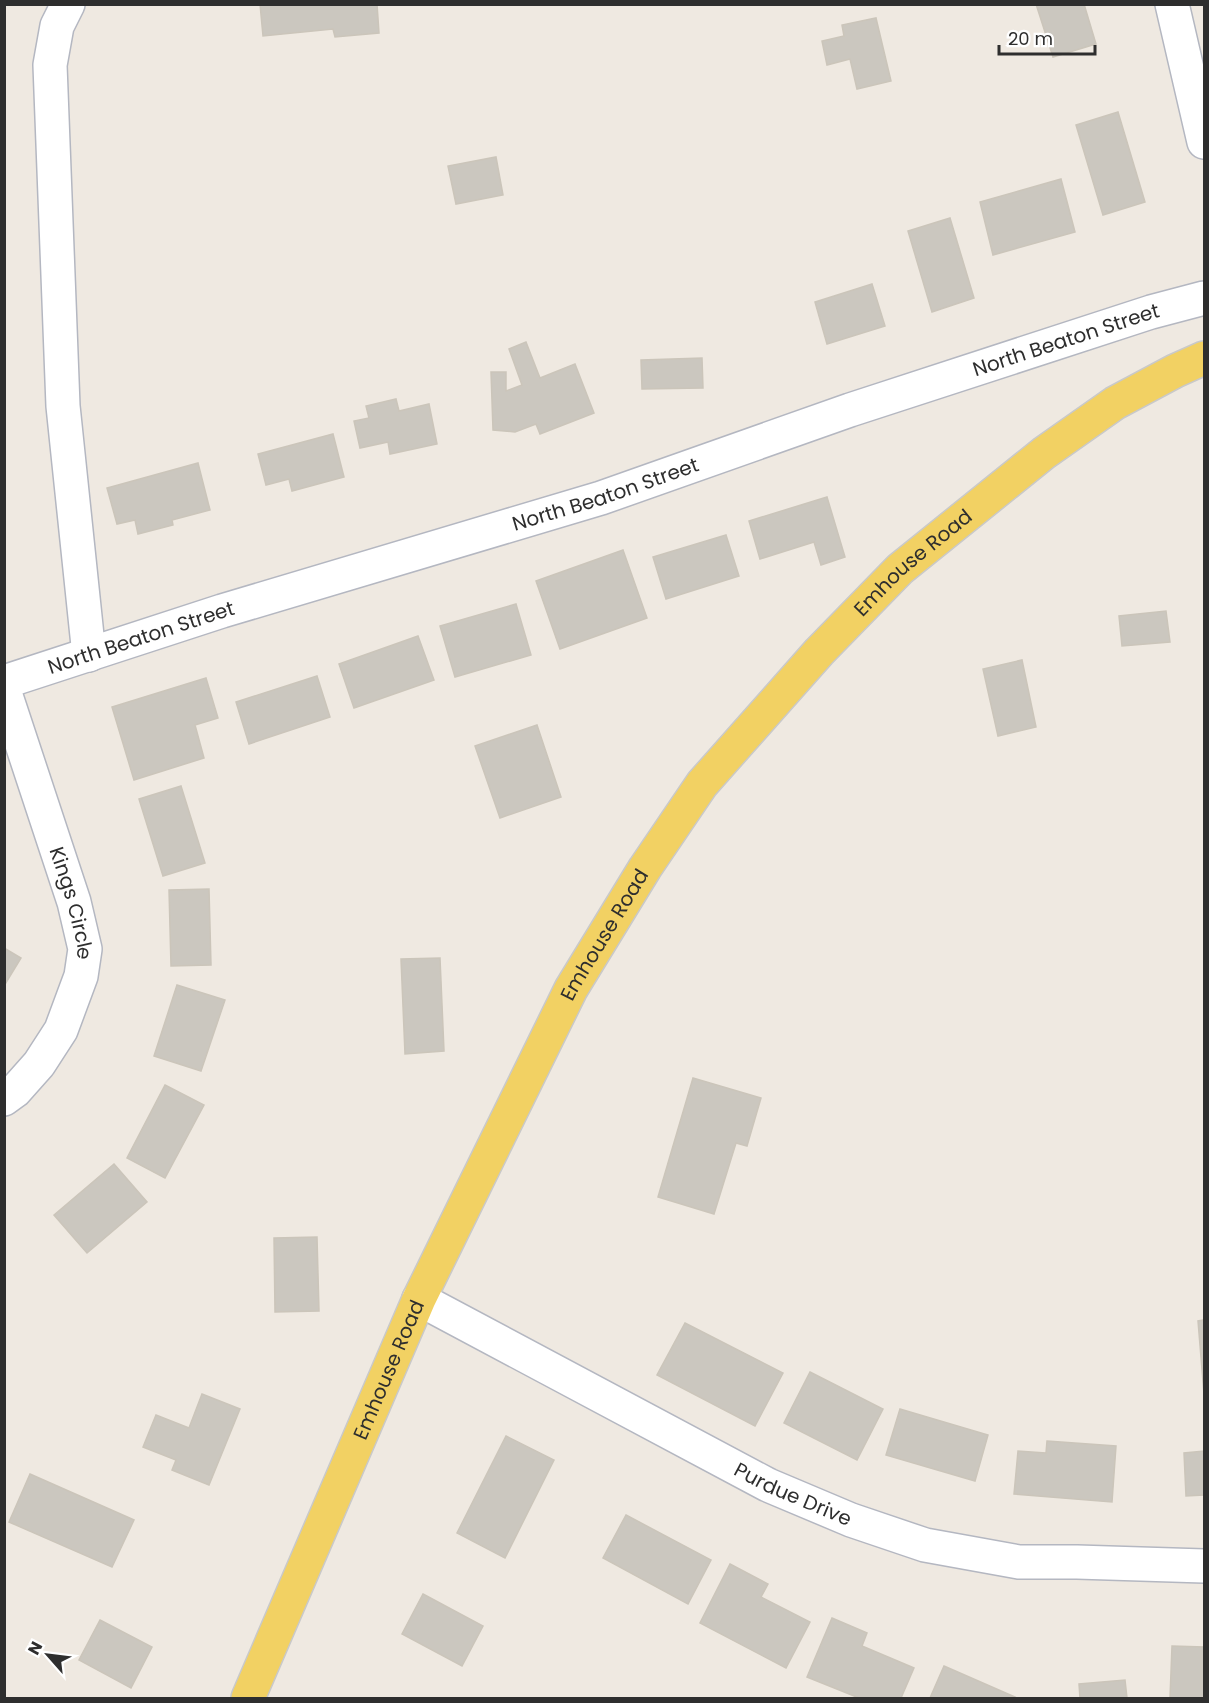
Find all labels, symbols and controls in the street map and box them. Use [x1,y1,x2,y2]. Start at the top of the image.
scale bar [999,18,1095,56]
text: 20 m [1008,26,1053,51]
street label: North Beaton Street [969,296,1162,383]
street label: North Beaton Street [509,451,702,538]
street label: Emhouse Road [847,502,978,622]
street label: North Beaton Street [44,594,238,681]
street label: Kings Circle [43,843,99,962]
street label: Emhouse Road [554,864,655,1005]
street label: Emhouse Road [346,1296,431,1444]
street label: Purdue Drive [729,1455,856,1533]
north arrow [18,1625,78,1685]
text: N [22,1637,48,1659]

